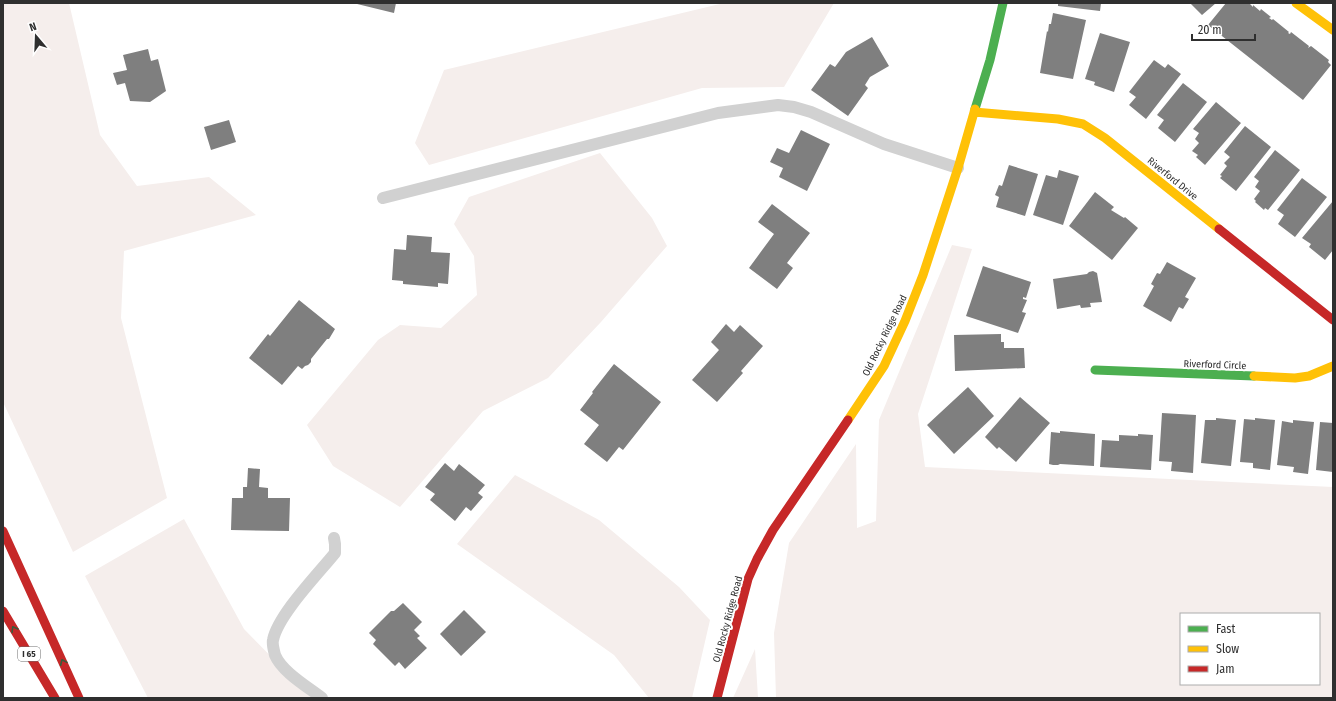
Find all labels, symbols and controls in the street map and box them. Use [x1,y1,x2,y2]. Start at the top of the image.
north arrow [16,16,56,56]
scale bar [1192,16,1255,42]
text: N [28,20,38,34]
text: 20 m [1198,23,1222,37]
street label: Riverford Drive [1145,155,1200,203]
street label: Old Rocky Ridge Road [860,293,910,378]
street label: Riverford Circle [1183,358,1246,372]
street label: Old Rocky Ridge Road [711,575,745,664]
legend [1180,613,1320,685]
text: Fast [1216,622,1235,636]
one-way arrow [11,626,18,633]
text: Slow [1216,642,1239,656]
road number: I 65 [18,647,40,661]
one-way arrow [60,659,68,667]
text: Jam [1216,662,1234,676]

